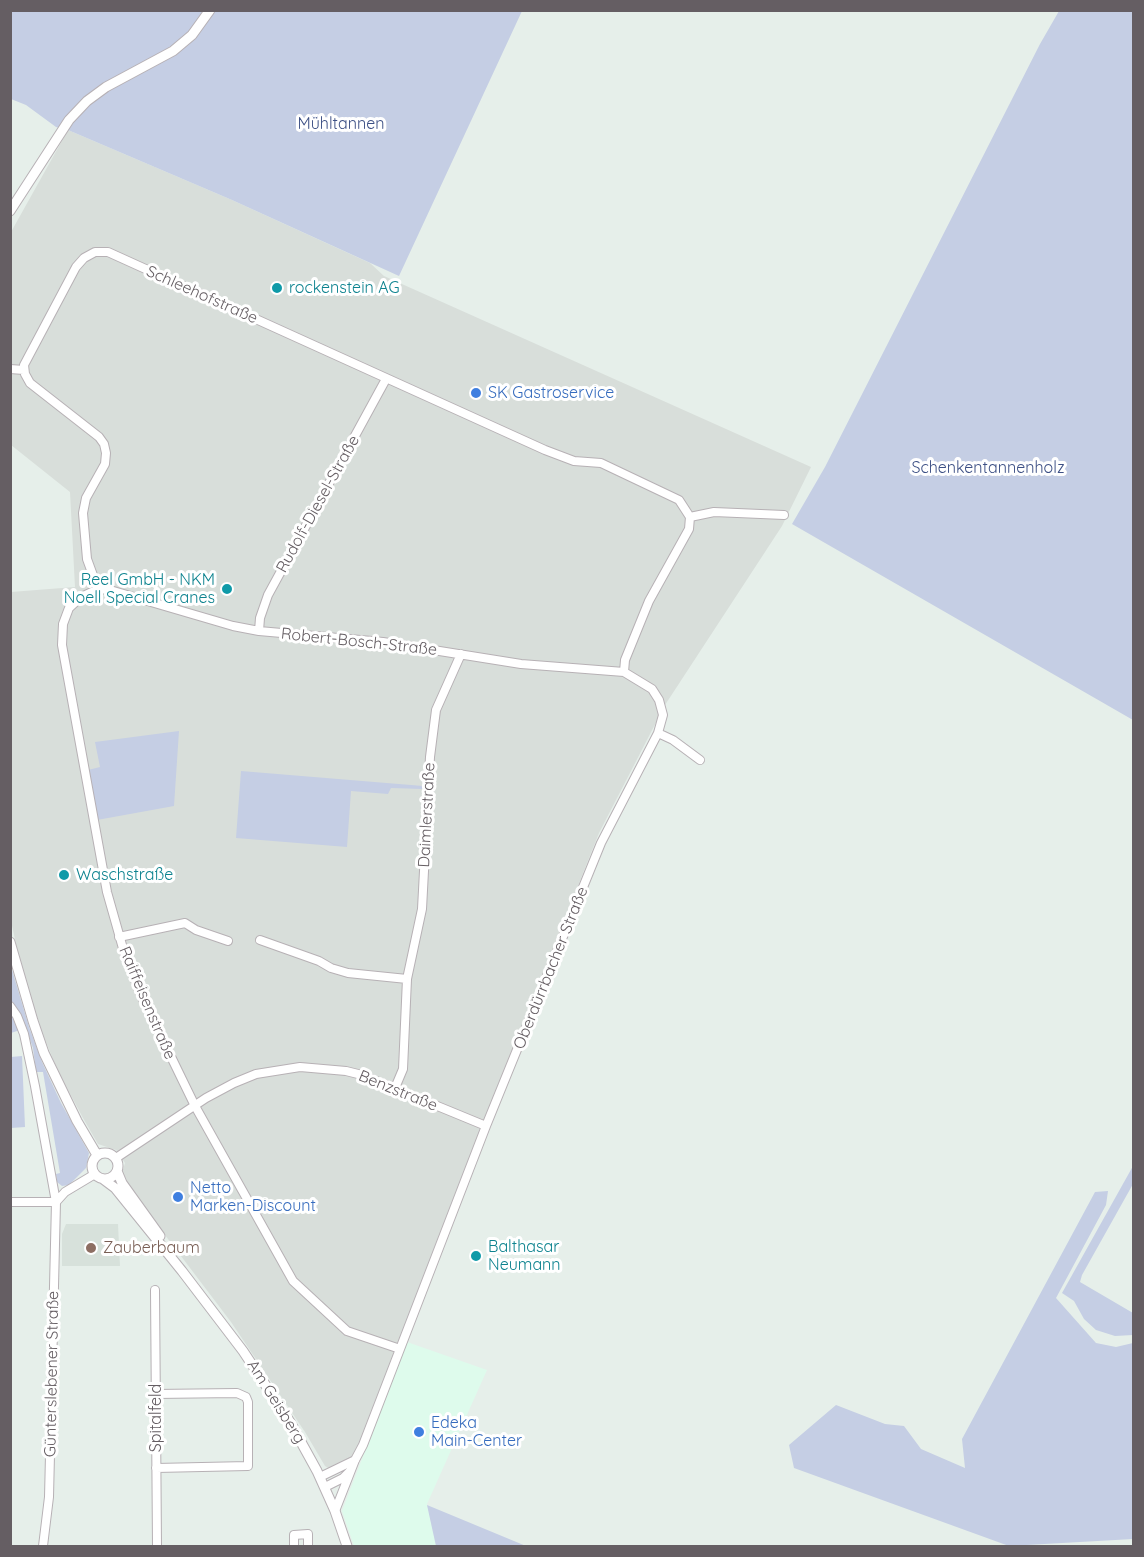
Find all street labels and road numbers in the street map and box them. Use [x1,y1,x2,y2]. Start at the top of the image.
street label: Schleehofstraße [143,262,261,328]
street label: Rudolf-Diesel-Straße [272,432,364,576]
street label: Robert-Bosch-Straße [280,624,438,660]
street label: Daimlerstraße [415,762,439,868]
street label: Oberdürrbacher Straße [510,884,592,1052]
street label: Raiffeisenstraße [115,944,179,1062]
street label: Benzstraße [356,1066,440,1116]
street label: Günterslebener Straße [41,1291,63,1457]
street label: Am Geisberg [243,1357,309,1447]
street label: Spitalfeld [146,1384,166,1452]

